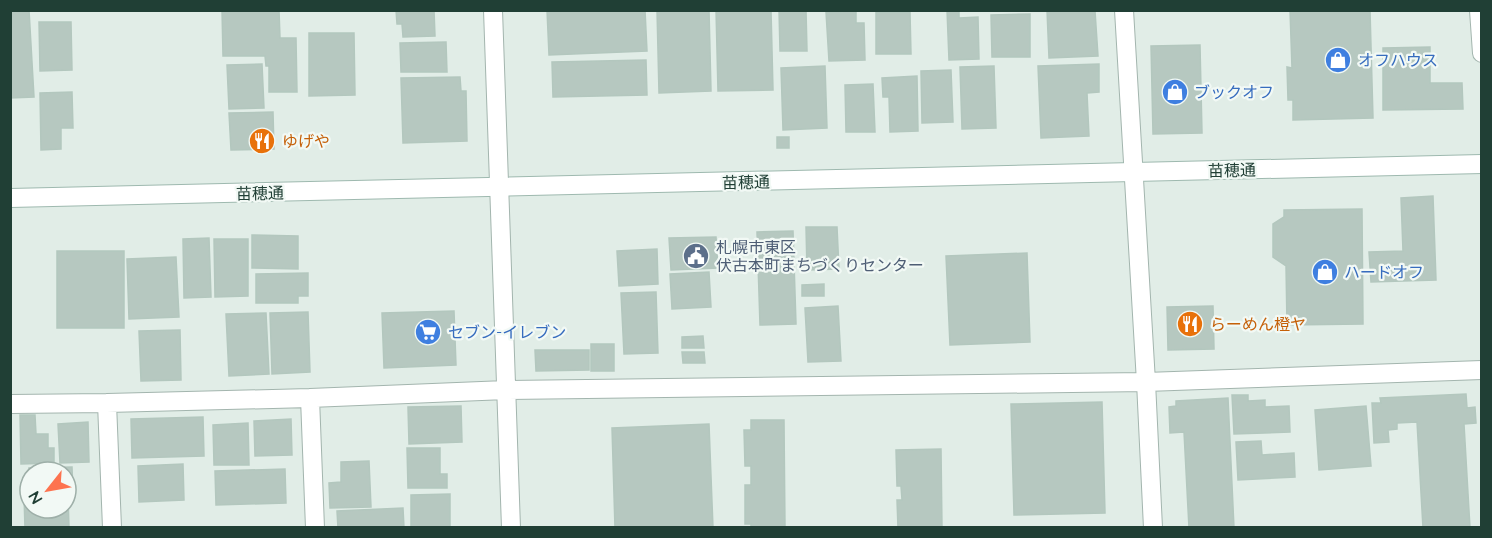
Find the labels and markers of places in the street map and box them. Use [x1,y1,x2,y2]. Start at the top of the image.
shop icon: オフハウス [1323,45,1353,75]
place label: オフハウス [1358,50,1438,70]
shop icon: ブックオフ [1160,77,1190,107]
place label: ブックオフ [1194,82,1274,102]
restaurant icon: ゆげや [247,126,277,156]
place label: ゆげや [282,131,330,151]
place label: 札幌市東区 伏古本町まちづくりセンター [716,237,924,275]
public building icon: 札幌市東区 伏古本町まちづくりセンター [681,241,711,271]
shop icon: ハードオフ [1310,257,1340,287]
place label: ハードオフ [1344,262,1424,282]
restaurant icon: らーめん橙ヤ [1175,309,1205,339]
place label: らーめん橙ヤ [1210,314,1306,334]
supermarket icon: セブン-イレブン [413,317,443,347]
place label: セブン-イレブン [448,322,566,342]

